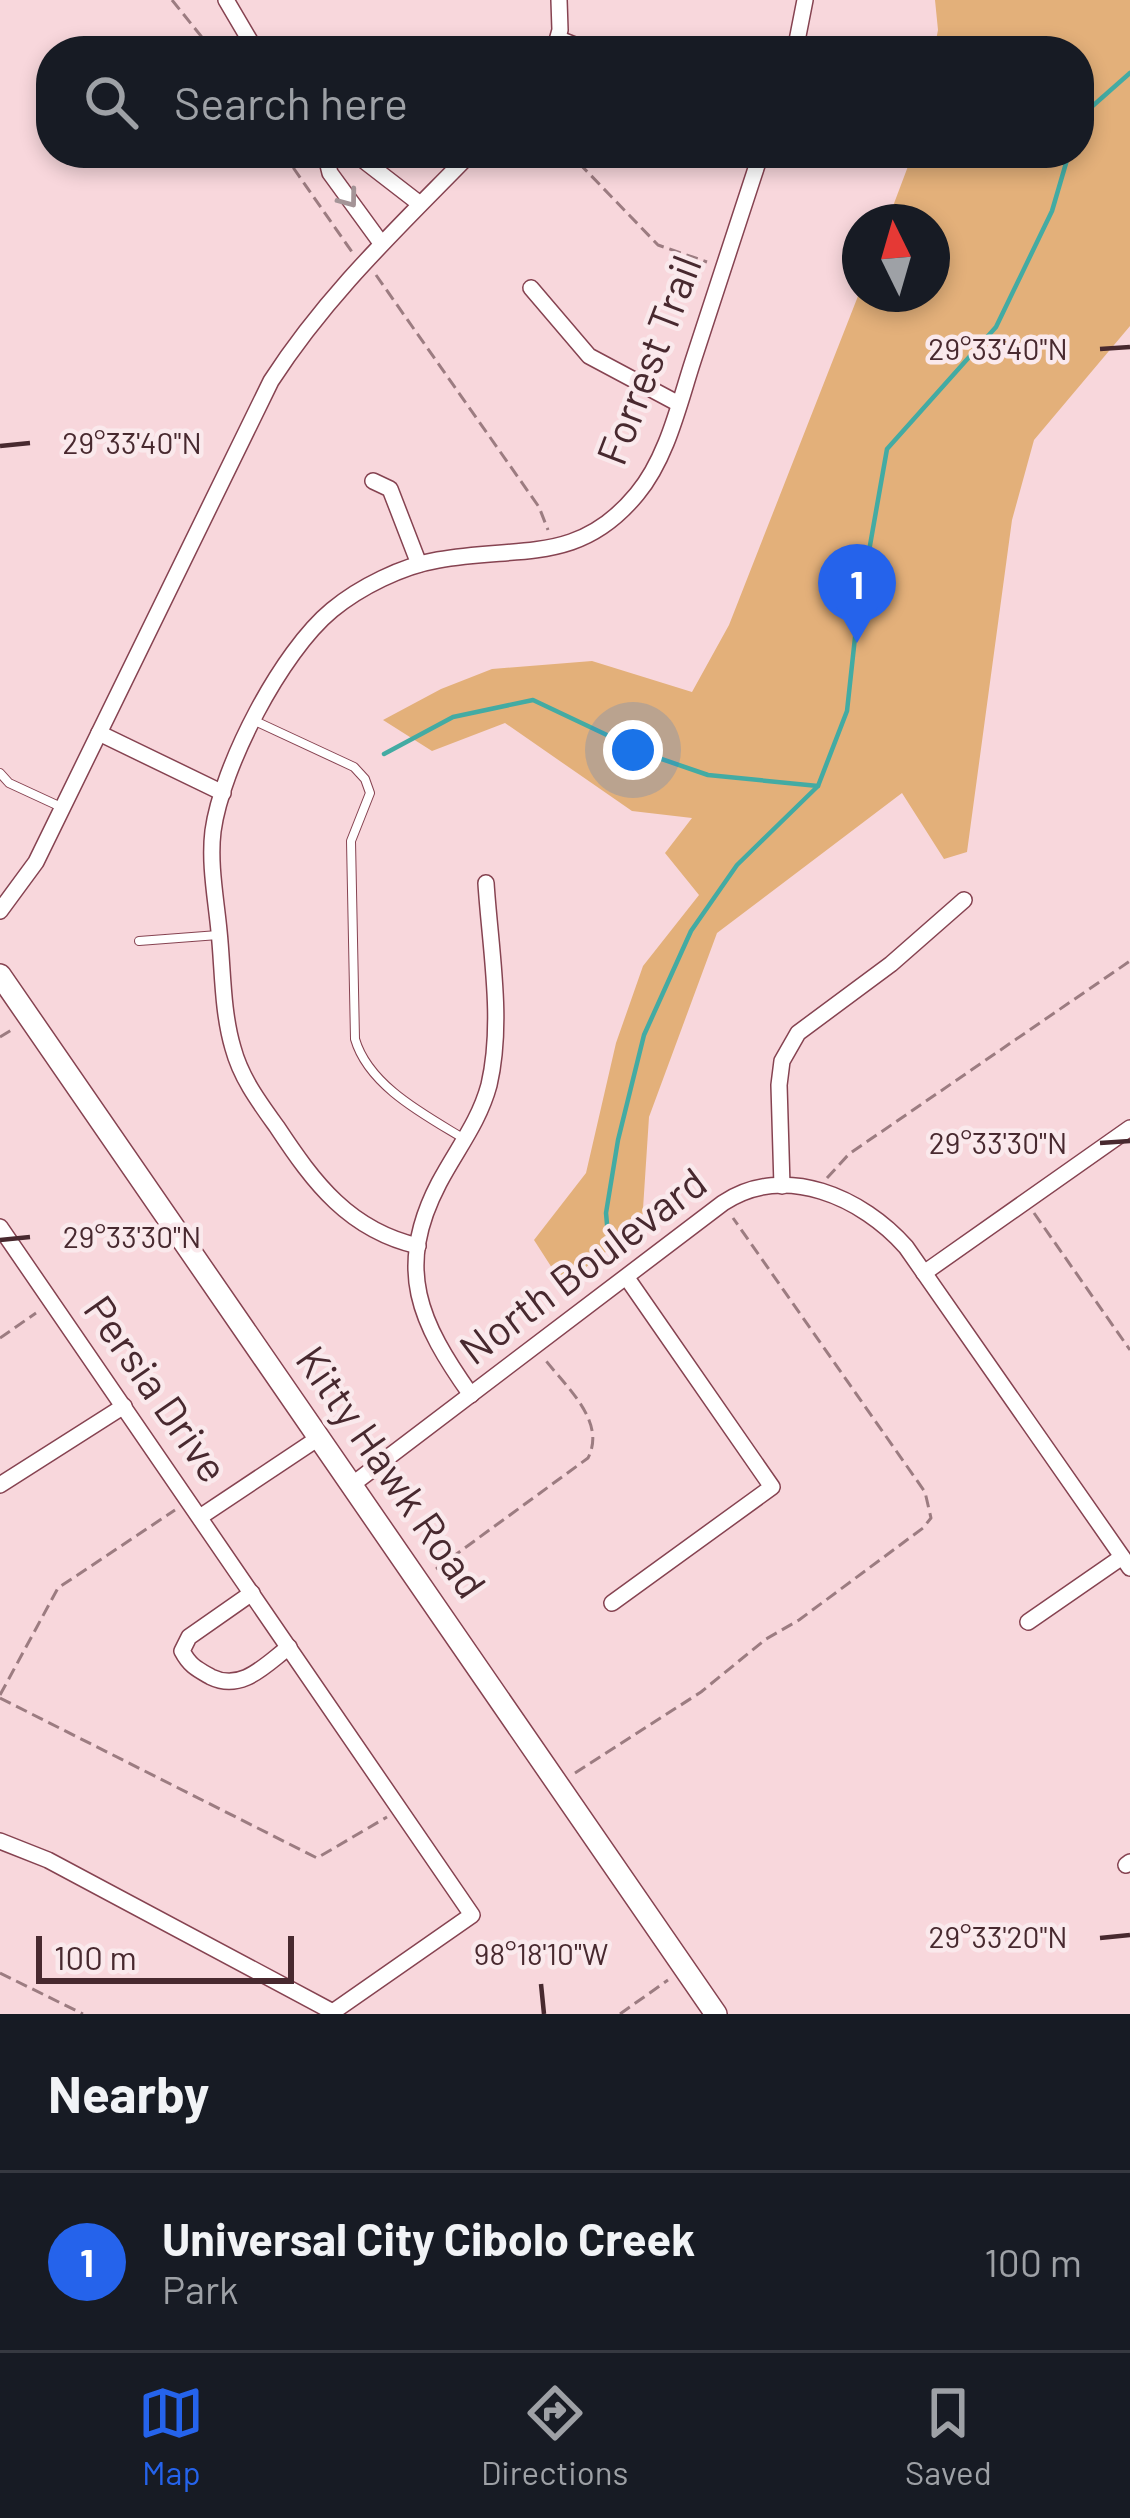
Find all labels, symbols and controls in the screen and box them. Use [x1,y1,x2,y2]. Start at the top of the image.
search box [36,36,1094,168]
icon: search [78,69,144,135]
text: Search here [174,75,408,129]
one-way arrow [335,186,357,208]
north arrow [842,204,950,312]
street label: Forrest Trail [584,248,710,471]
text: 29°33'40"N [928,330,1068,366]
text: 29°33'40"N [62,424,202,460]
pin: 1 [818,544,896,643]
your location [603,720,663,780]
text: 29°33'30"N [929,1124,1067,1160]
street label: North Boulevard [449,1155,715,1373]
text: 29°33'30"N [63,1218,201,1254]
street label: Persia Drive [75,1285,240,1491]
street label: Kitty Hawk Road [286,1335,498,1607]
text: 29°33'20"N [928,1918,1068,1954]
scale bar [36,1930,294,1983]
text: 98°18'10"W [474,1935,608,1971]
text: 100 m [54,1937,137,1977]
text: Nearby [48,2062,209,2123]
text: Universal City Cibolo Creek [162,2211,695,2265]
text: 1 [80,2238,94,2285]
text: 100 m [984,2238,1082,2285]
text: Park [162,2265,239,2312]
tab: Map [138,2380,204,2492]
tab: Directions [481,2380,628,2492]
tab: Saved [905,2380,992,2492]

